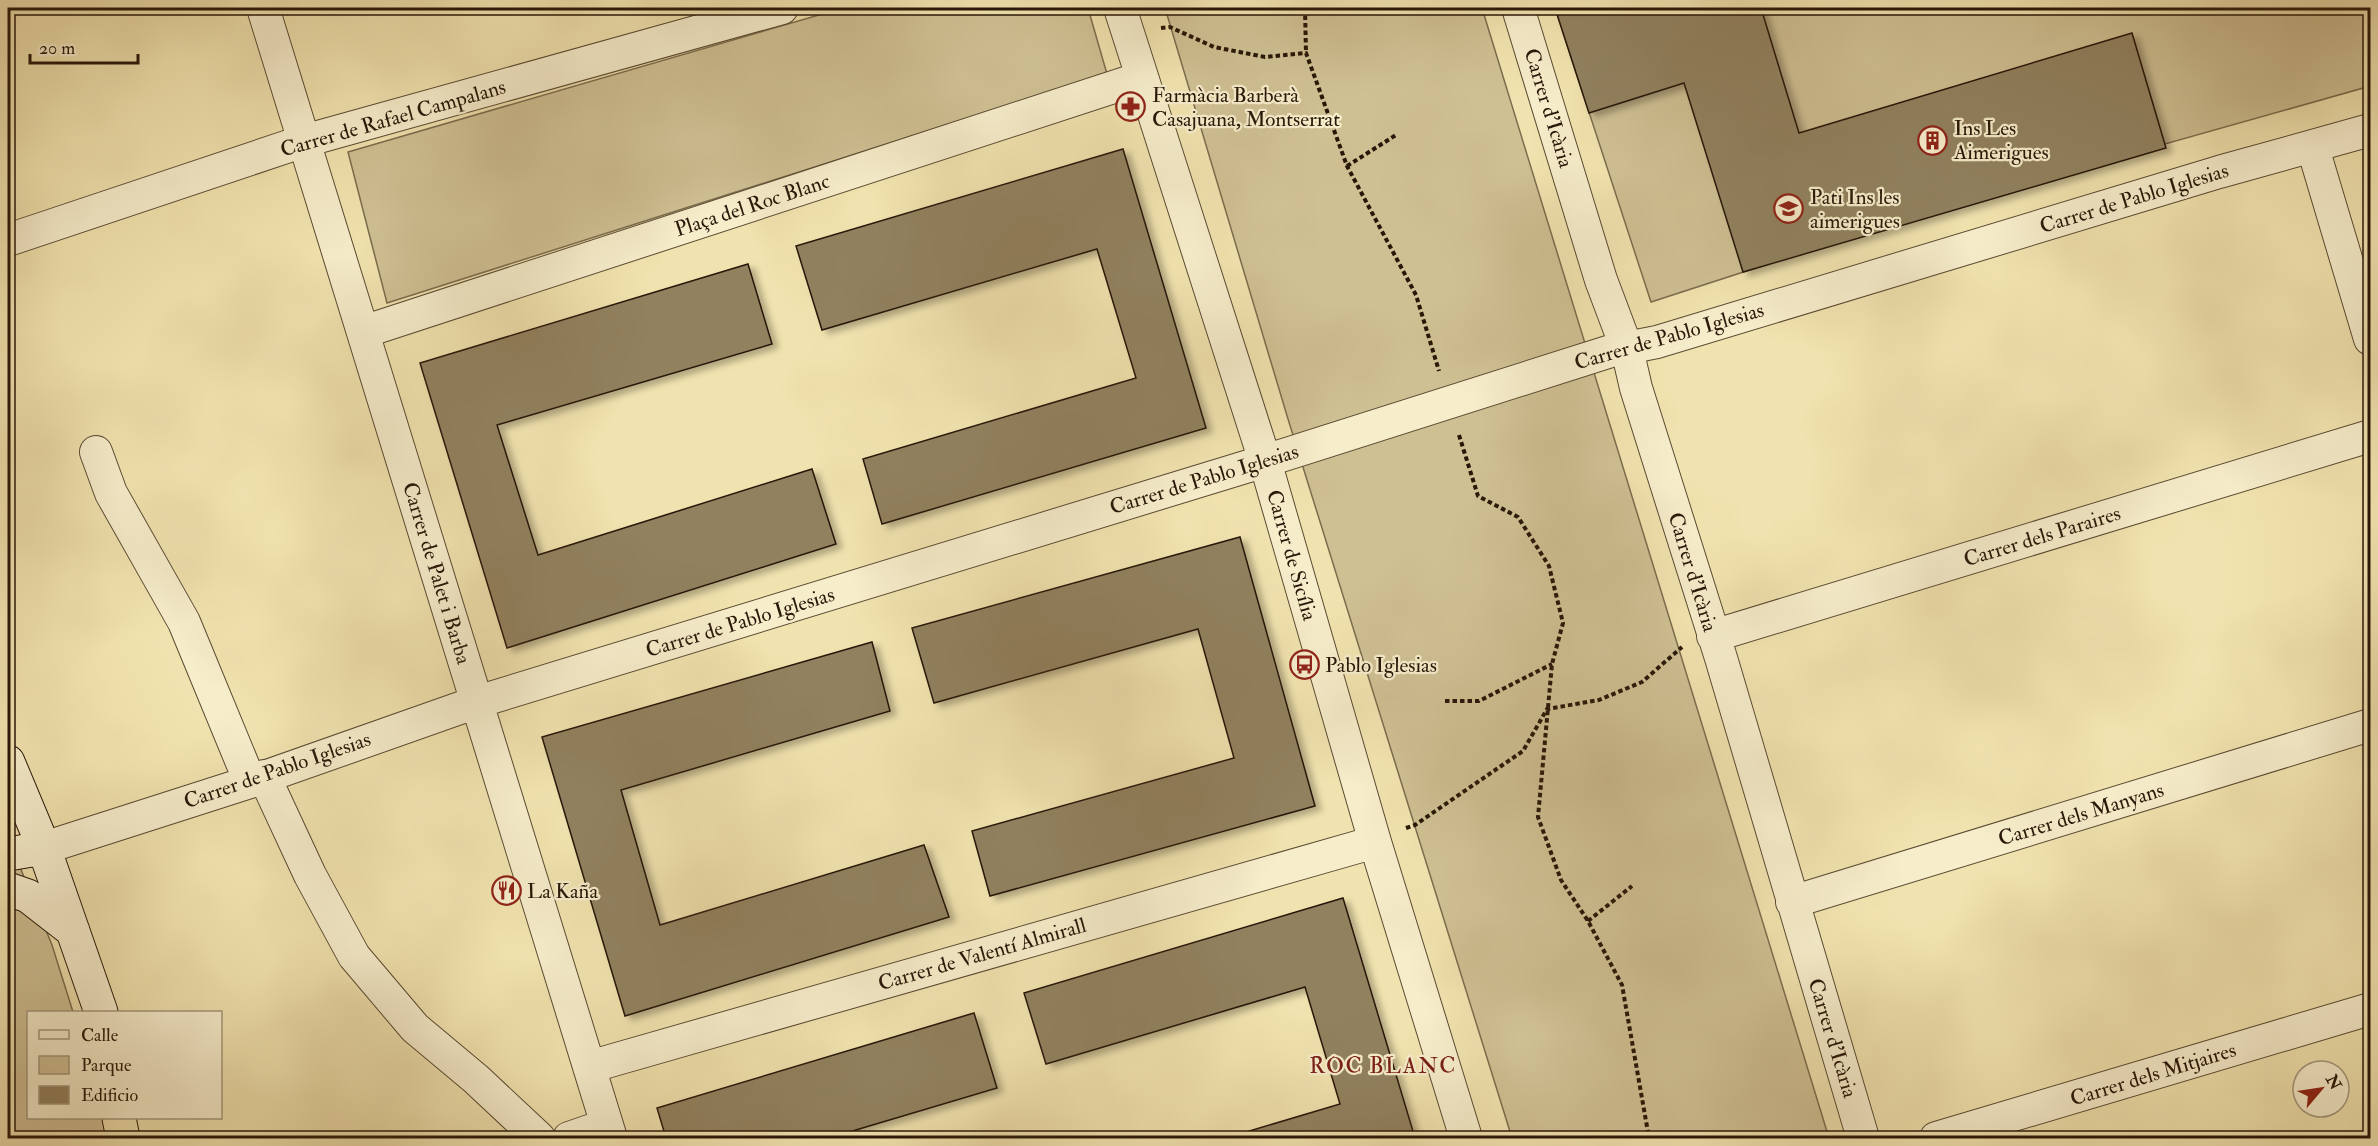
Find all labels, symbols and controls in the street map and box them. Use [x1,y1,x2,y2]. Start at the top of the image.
scale bar [30,27,138,65]
text: 20 m [39,37,75,60]
street label: Carrer d'Icària [1518,45,1580,172]
street label: Carrer de Rafael Campalans [277,73,509,164]
place label: Farmàcia Barberà Casajuana, Montserrat [1152,82,1340,133]
pharmacy icon: Farmàcia Barberà Casajuana, Montserrat [1115,91,1147,123]
place label: Ins Les Aimerigues [1953,115,2049,166]
building icon: Ins Les Aimerigues [1917,124,1949,156]
street label: Carrer de Pablo Iglesias [2036,157,2232,240]
street label: Plaça del Roc Blanc [671,168,834,243]
place label: Pati Ins les aimerigues [1810,184,1900,235]
school or university icon: Pati Ins les aimerigues [1773,193,1805,225]
street label: Carrer de Pablo Iglesias [1571,296,1767,376]
street label: Carrer de Pablo Iglesias [1106,438,1302,521]
street label: Carrer de Palet i Barba [396,479,477,668]
street label: Carrer de Sicília [1260,487,1323,624]
street label: Carrer dels Paraires [1960,500,2124,573]
street label: Carrer d'Icària [1662,509,1724,636]
street label: Carrer de Pablo Iglesias [642,581,838,664]
bus stop icon: Pablo Iglesias [1288,649,1320,681]
place label: Pablo Iglesias [1325,652,1437,679]
street label: Carrer de Pablo Iglesias [180,726,374,815]
street label: Carrer dels Manyans [1995,776,2167,853]
restaurant icon: La Kaña [490,875,522,907]
place label: La Kaña [527,878,598,905]
street label: Carrer de Valentí Almirall [875,912,1090,997]
street label: Carrer d'Icària [1802,975,1864,1102]
legend [27,1011,222,1119]
text: Calle [81,1024,119,1047]
street label: Carrer dels Mitjaires [2067,1036,2239,1113]
district label: ROC BLANC [1309,1052,1457,1080]
text: Parque [81,1054,132,1077]
north arrow [2291,1059,2351,1119]
text: N [2321,1070,2346,1094]
text: Edificio [81,1084,138,1107]

